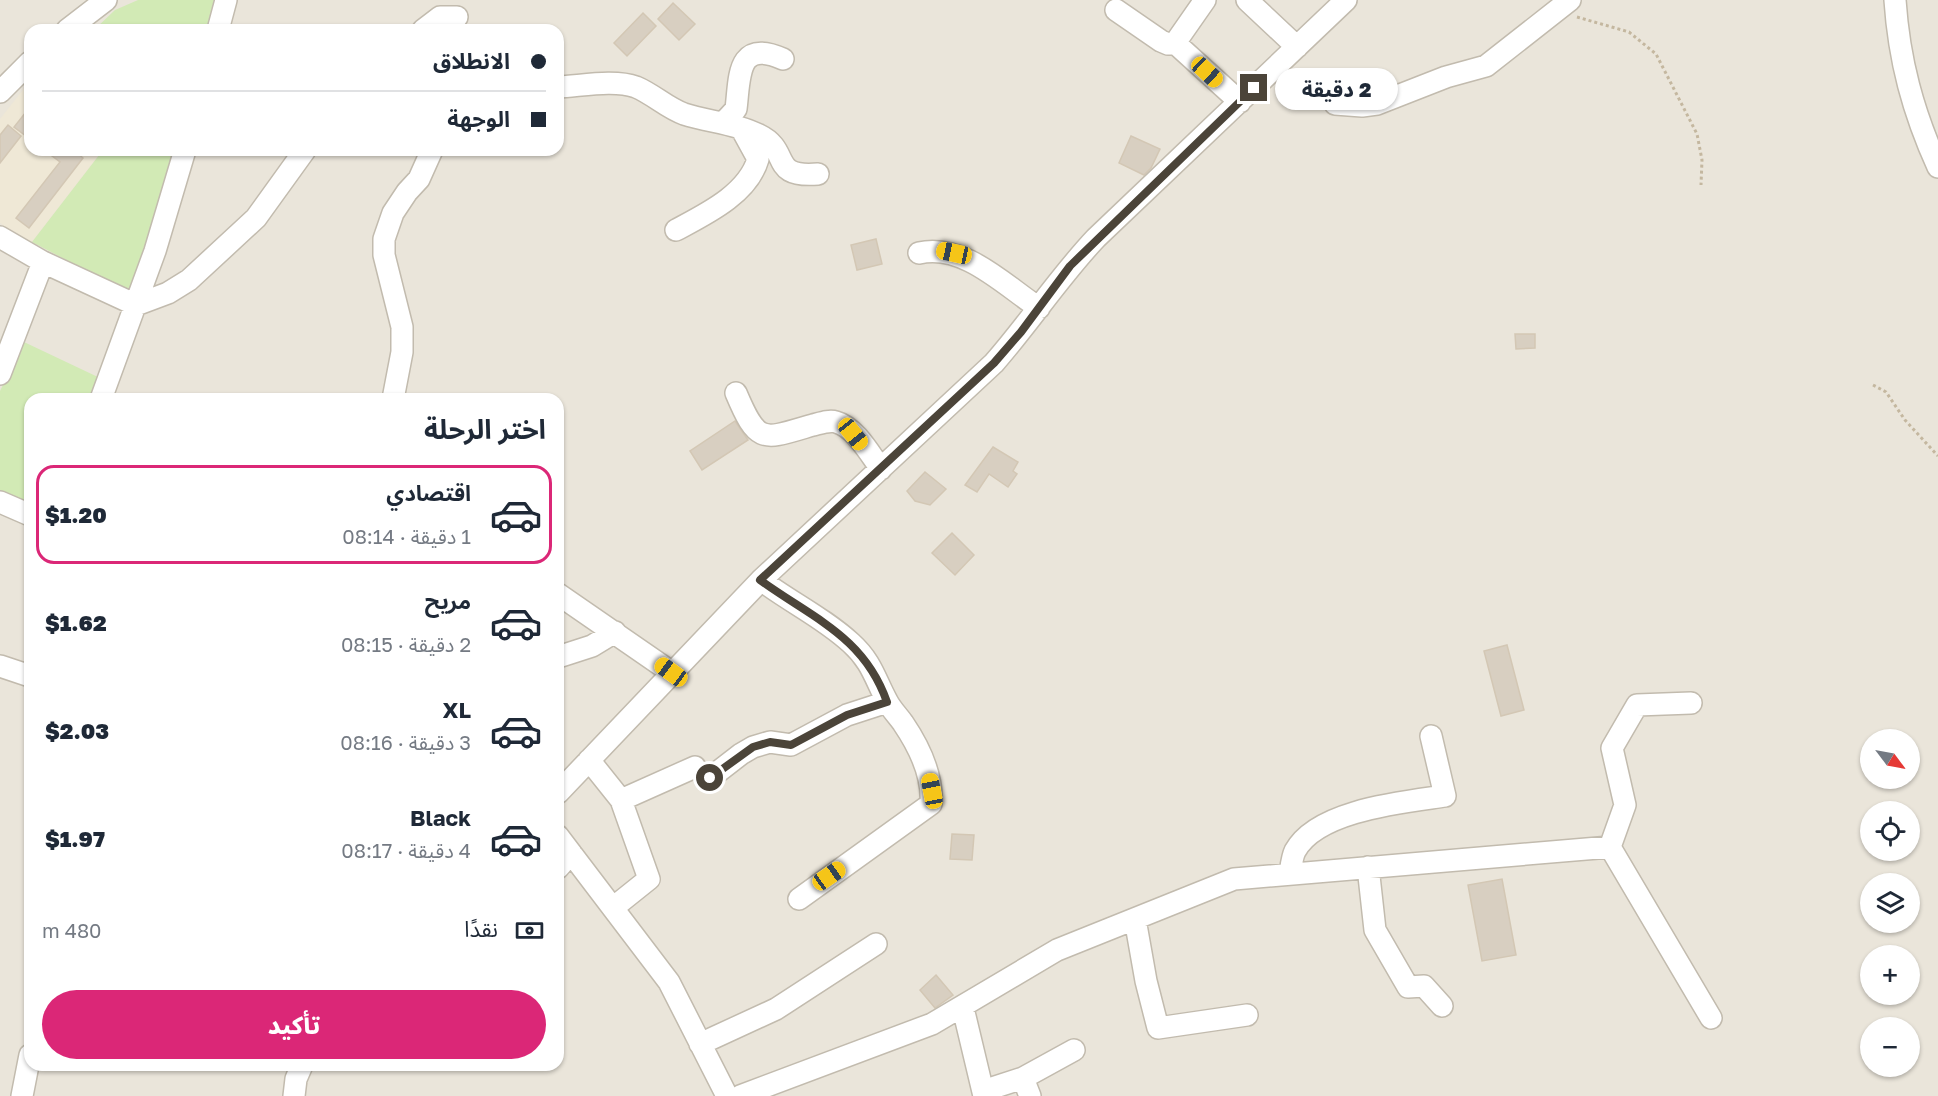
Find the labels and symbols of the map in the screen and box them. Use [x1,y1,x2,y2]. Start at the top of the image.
car [1188,53,1226,91]
callout: 2 دقيقة [1275,67,1398,109]
route end [1240,74,1267,101]
car [935,240,973,266]
car [835,414,871,454]
car [651,654,691,690]
north arrow [1860,729,1920,789]
route start [696,764,723,791]
car [920,772,944,810]
car [809,858,849,894]

